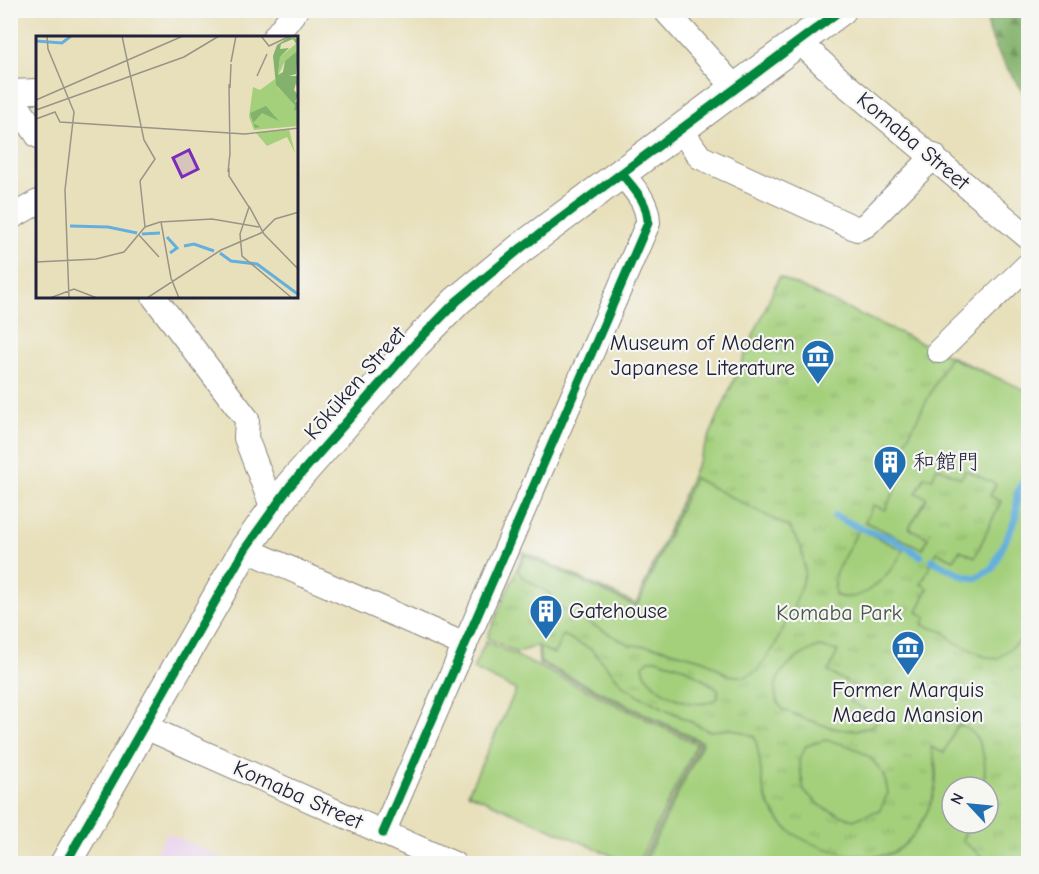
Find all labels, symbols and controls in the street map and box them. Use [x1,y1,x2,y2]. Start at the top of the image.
inset map [36,36,298,298]
street label: Komaba Street [851,86,975,196]
street label: Kōkūken Street [299,320,412,445]
place label: Museum of Modern Japanese Literature [610,330,795,381]
museum icon: Museum of Modern Japanese Literature [800,338,836,385]
building icon: 和館門 [872,444,908,491]
place label: 和館門 [913,449,979,475]
building icon: Gatehouse [528,593,564,640]
place label: Gatehouse [569,598,668,624]
park label: Komaba Park [776,600,902,626]
museum icon: Former Marquis Maeda Mansion [890,629,926,676]
place label: Former Marquis Maeda Mansion [832,677,984,728]
street label: Komaba Street [229,755,367,835]
north arrow [940,775,1000,835]
text: N [947,790,968,807]

